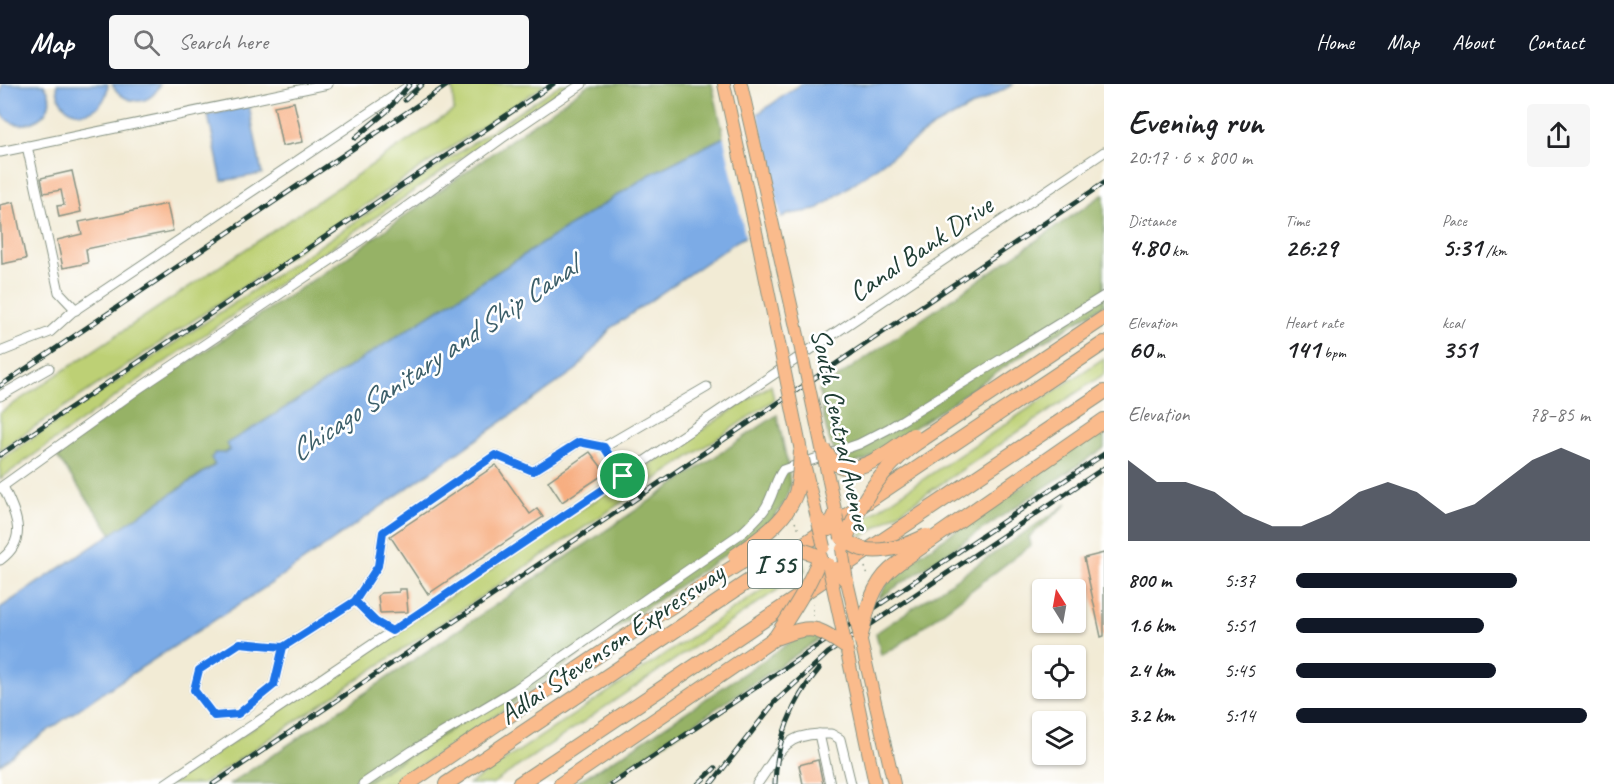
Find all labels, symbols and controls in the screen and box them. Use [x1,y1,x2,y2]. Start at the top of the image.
search box [109,15,529,69]
text: Map [30,25,73,60]
icon: search [130,26,163,59]
text: Search here [178,28,268,56]
text: Home [1316,29,1354,55]
text: Map [1387,29,1419,55]
text: About [1452,29,1494,55]
text: Contact [1527,29,1584,55]
text: Evening run [1128,101,1263,143]
button: share [1527,104,1590,167]
text: 20:17 · 6 × 800 m [1128,145,1252,170]
street label: Canal Bank Drive [842,186,1000,309]
text: Distance [1128,211,1176,231]
text: Time [1285,211,1309,231]
text: Pace [1442,211,1467,231]
text: 4.80 [1128,231,1168,264]
text: 26:29 [1285,231,1337,264]
text: 5:31 [1442,231,1482,264]
text: km [1168,241,1188,261]
text: /km [1482,241,1507,261]
water label: Chicago Sanitary and Ship Canal [282,243,592,470]
text: Elevation [1128,313,1177,333]
text: Heart rate [1285,313,1343,333]
text: kcal [1442,313,1463,333]
street label: South Central Avenue [803,325,880,535]
text: 60 [1128,333,1152,366]
text: 141 [1285,333,1320,366]
text: 351 [1442,333,1477,366]
text: m [1152,343,1165,363]
text: bpm [1320,343,1346,363]
text: Elevation [1128,402,1190,427]
text: 78–85 m [1529,402,1590,427]
pin [597,450,648,501]
icon: arrive [606,459,639,492]
road number: I 55 [748,540,802,588]
street label: Adlai Stevenson Expressway [492,554,733,732]
text: 800 m [1128,568,1171,593]
text: 5:37 [1224,568,1255,593]
north arrow [1032,579,1086,633]
map controls [1032,579,1086,765]
text: 1.6 km [1128,613,1175,638]
text: 5:51 [1224,613,1255,638]
button: locate [1032,645,1086,699]
text: 2.4 km [1128,658,1175,683]
text: 5:45 [1224,658,1255,683]
text: 3.2 km [1128,703,1175,728]
text: 5:14 [1224,703,1255,728]
button: layers [1032,711,1086,765]

